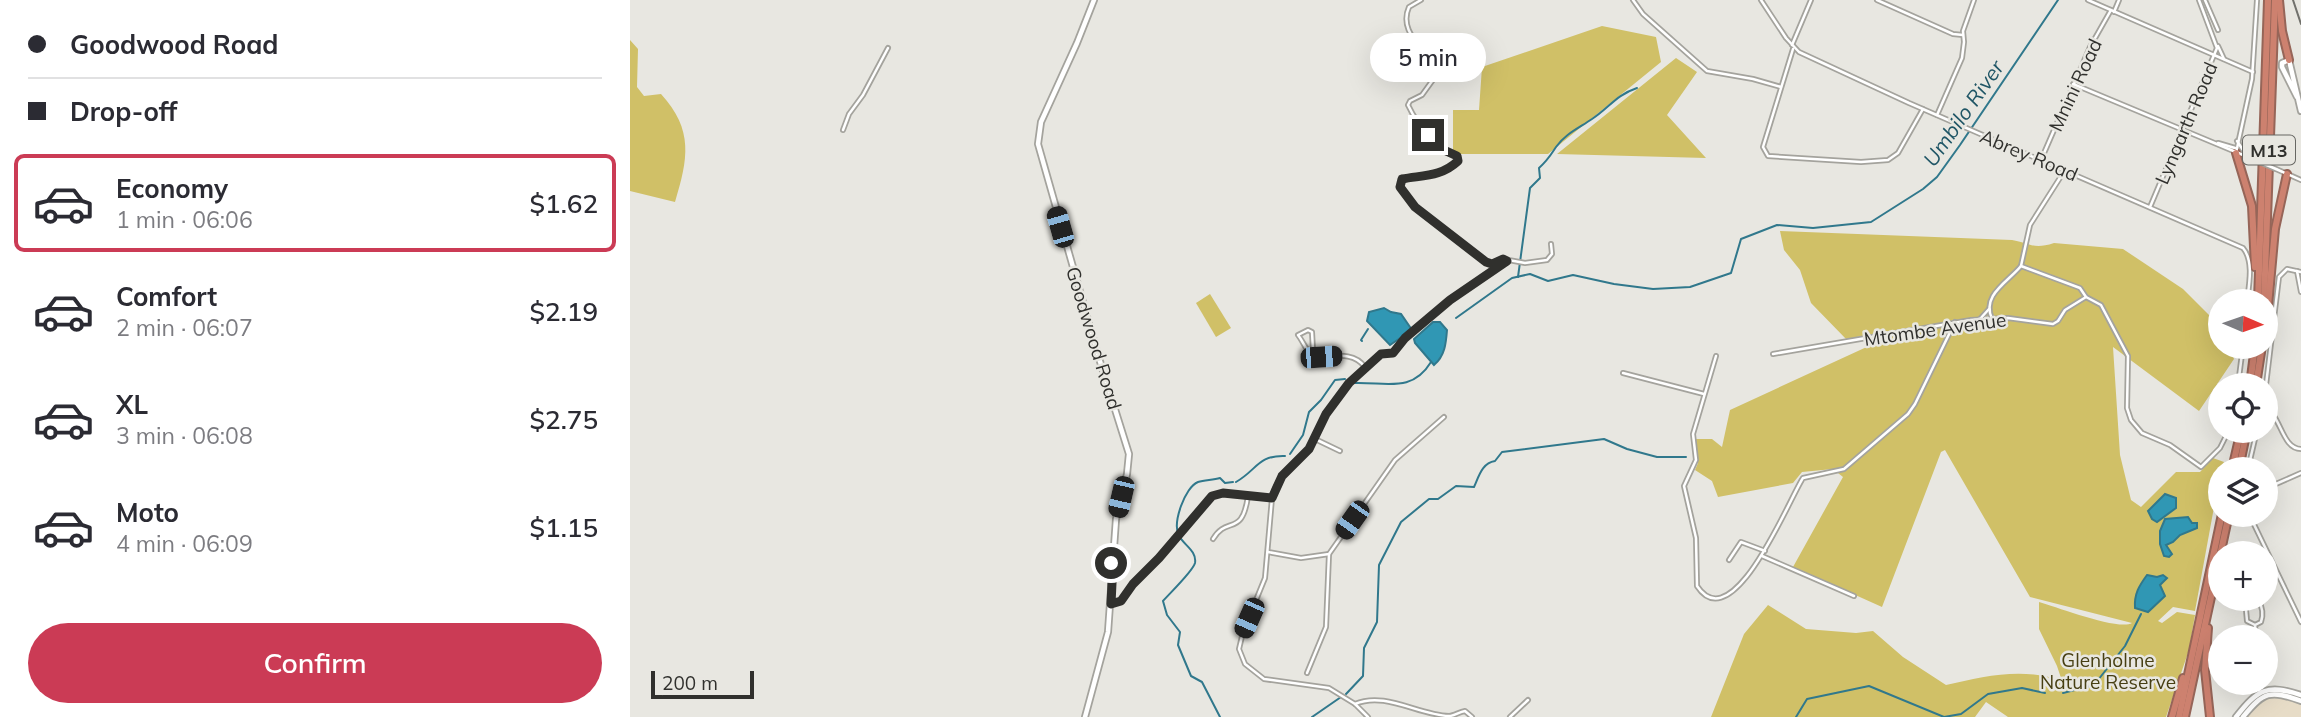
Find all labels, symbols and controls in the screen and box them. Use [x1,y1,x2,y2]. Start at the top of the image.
text: Goodwood Road [70,28,278,61]
callout: 5 min [1370,33,1486,82]
street label: Mnini Road [2043,35,2107,135]
text: 5 min [1398,43,1458,72]
water label: Umbilo River [1917,54,2010,171]
street label: Lyngarth Road [2149,58,2223,188]
text: Drop-off [70,95,177,128]
route end [1412,119,1444,151]
street label: Abrey Road [1976,124,2082,186]
road number: M13 [2243,135,2295,164]
icon: car [32,172,95,235]
text: Economy [116,172,228,205]
text: $1.62 [529,187,598,220]
car [1045,204,1076,250]
text: 1 min · 06:06 [116,205,253,234]
street label: Goodwood Road [1061,264,1127,412]
icon: car [32,280,95,343]
text: Comfort [116,280,217,313]
north arrow [2208,289,2278,359]
map controls [2208,289,2278,695]
text: $2.19 [529,295,598,328]
street label: Mtombe Avenue [1862,307,2008,351]
text: 2 min · 06:07 [116,313,253,342]
car [1300,345,1343,369]
button: locate [2208,373,2278,443]
icon: car [32,388,95,451]
text: XL [116,388,148,421]
text: $2.75 [529,403,598,436]
text: 3 min · 06:08 [116,421,253,450]
button: layers [2208,457,2278,527]
car [1107,474,1136,520]
icon: car [32,496,95,559]
text: Moto [116,496,179,529]
car [1332,497,1373,543]
text: $1.15 [529,511,598,544]
text: 4 min · 06:09 [116,529,253,558]
button: + [2208,541,2278,611]
route start [1095,547,1127,579]
car [1231,595,1268,641]
button: Confirm [28,623,602,703]
button: − [2208,625,2278,695]
park label: Glenholme Nature Reserve [2040,648,2176,694]
scale bar [651,668,754,700]
text: 200 m [662,671,718,695]

